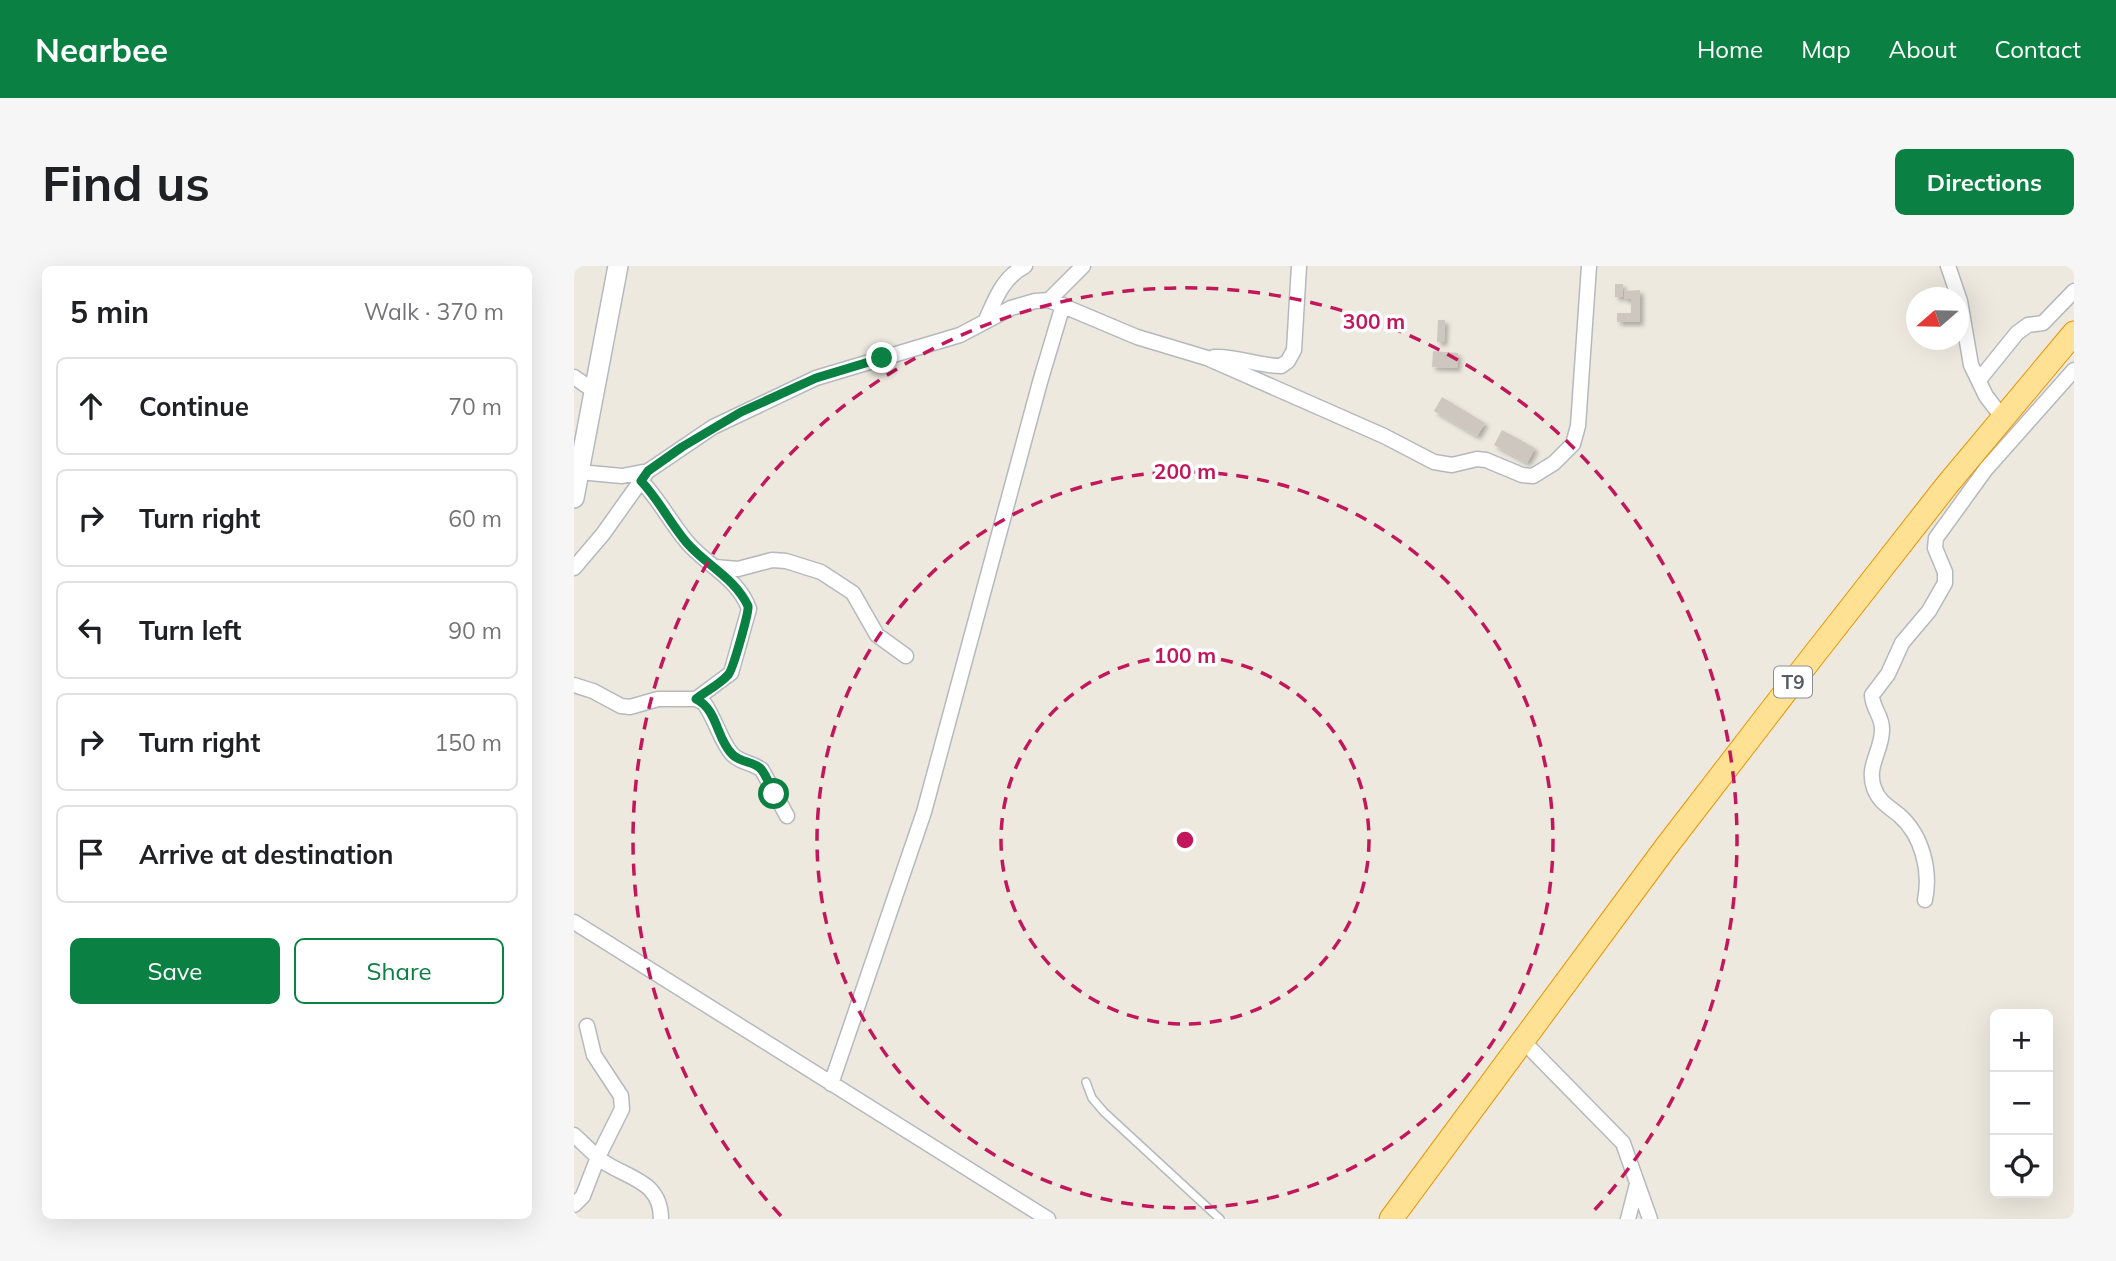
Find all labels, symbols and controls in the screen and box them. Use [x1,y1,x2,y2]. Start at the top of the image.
text: Nearbee [35,29,168,70]
text: Home [1697,34,1763,64]
text: Map [1801,34,1851,64]
text: About [1889,34,1957,64]
text: Contact [1995,34,2081,64]
button: Directions [1895,149,2074,215]
text: Find us [42,152,210,213]
north arrow [1906,287,1969,350]
text: 5 min [70,293,149,331]
text: Walk · 370 m [364,297,504,326]
text: 300 m [1343,308,1405,334]
route end [866,342,897,373]
icon: ahead [72,387,110,425]
text: Continue [139,390,249,423]
text: 70 m [448,392,502,421]
text: 200 m [1154,458,1216,484]
icon: right [72,499,110,537]
text: Turn right [139,502,260,535]
text: 60 m [448,504,502,533]
icon: left [72,611,110,649]
text: Turn left [139,614,241,647]
text: 90 m [448,616,502,645]
text: 100 m [1154,642,1216,668]
road number: T9 [1774,666,1812,698]
icon: right [72,723,110,761]
text: Turn right [139,726,260,759]
text: 150 m [434,728,502,757]
route start [758,778,789,809]
centre of rings [1173,828,1197,852]
icon: arrive [72,835,110,873]
text: Arrive at destination [139,838,394,871]
button: Save [70,938,280,1004]
button: Share [294,938,504,1004]
map controls [1990,1009,2053,1198]
button: + [1990,1009,2053,1072]
button: − [1990,1072,2053,1135]
button: locate [1990,1135,2053,1198]

